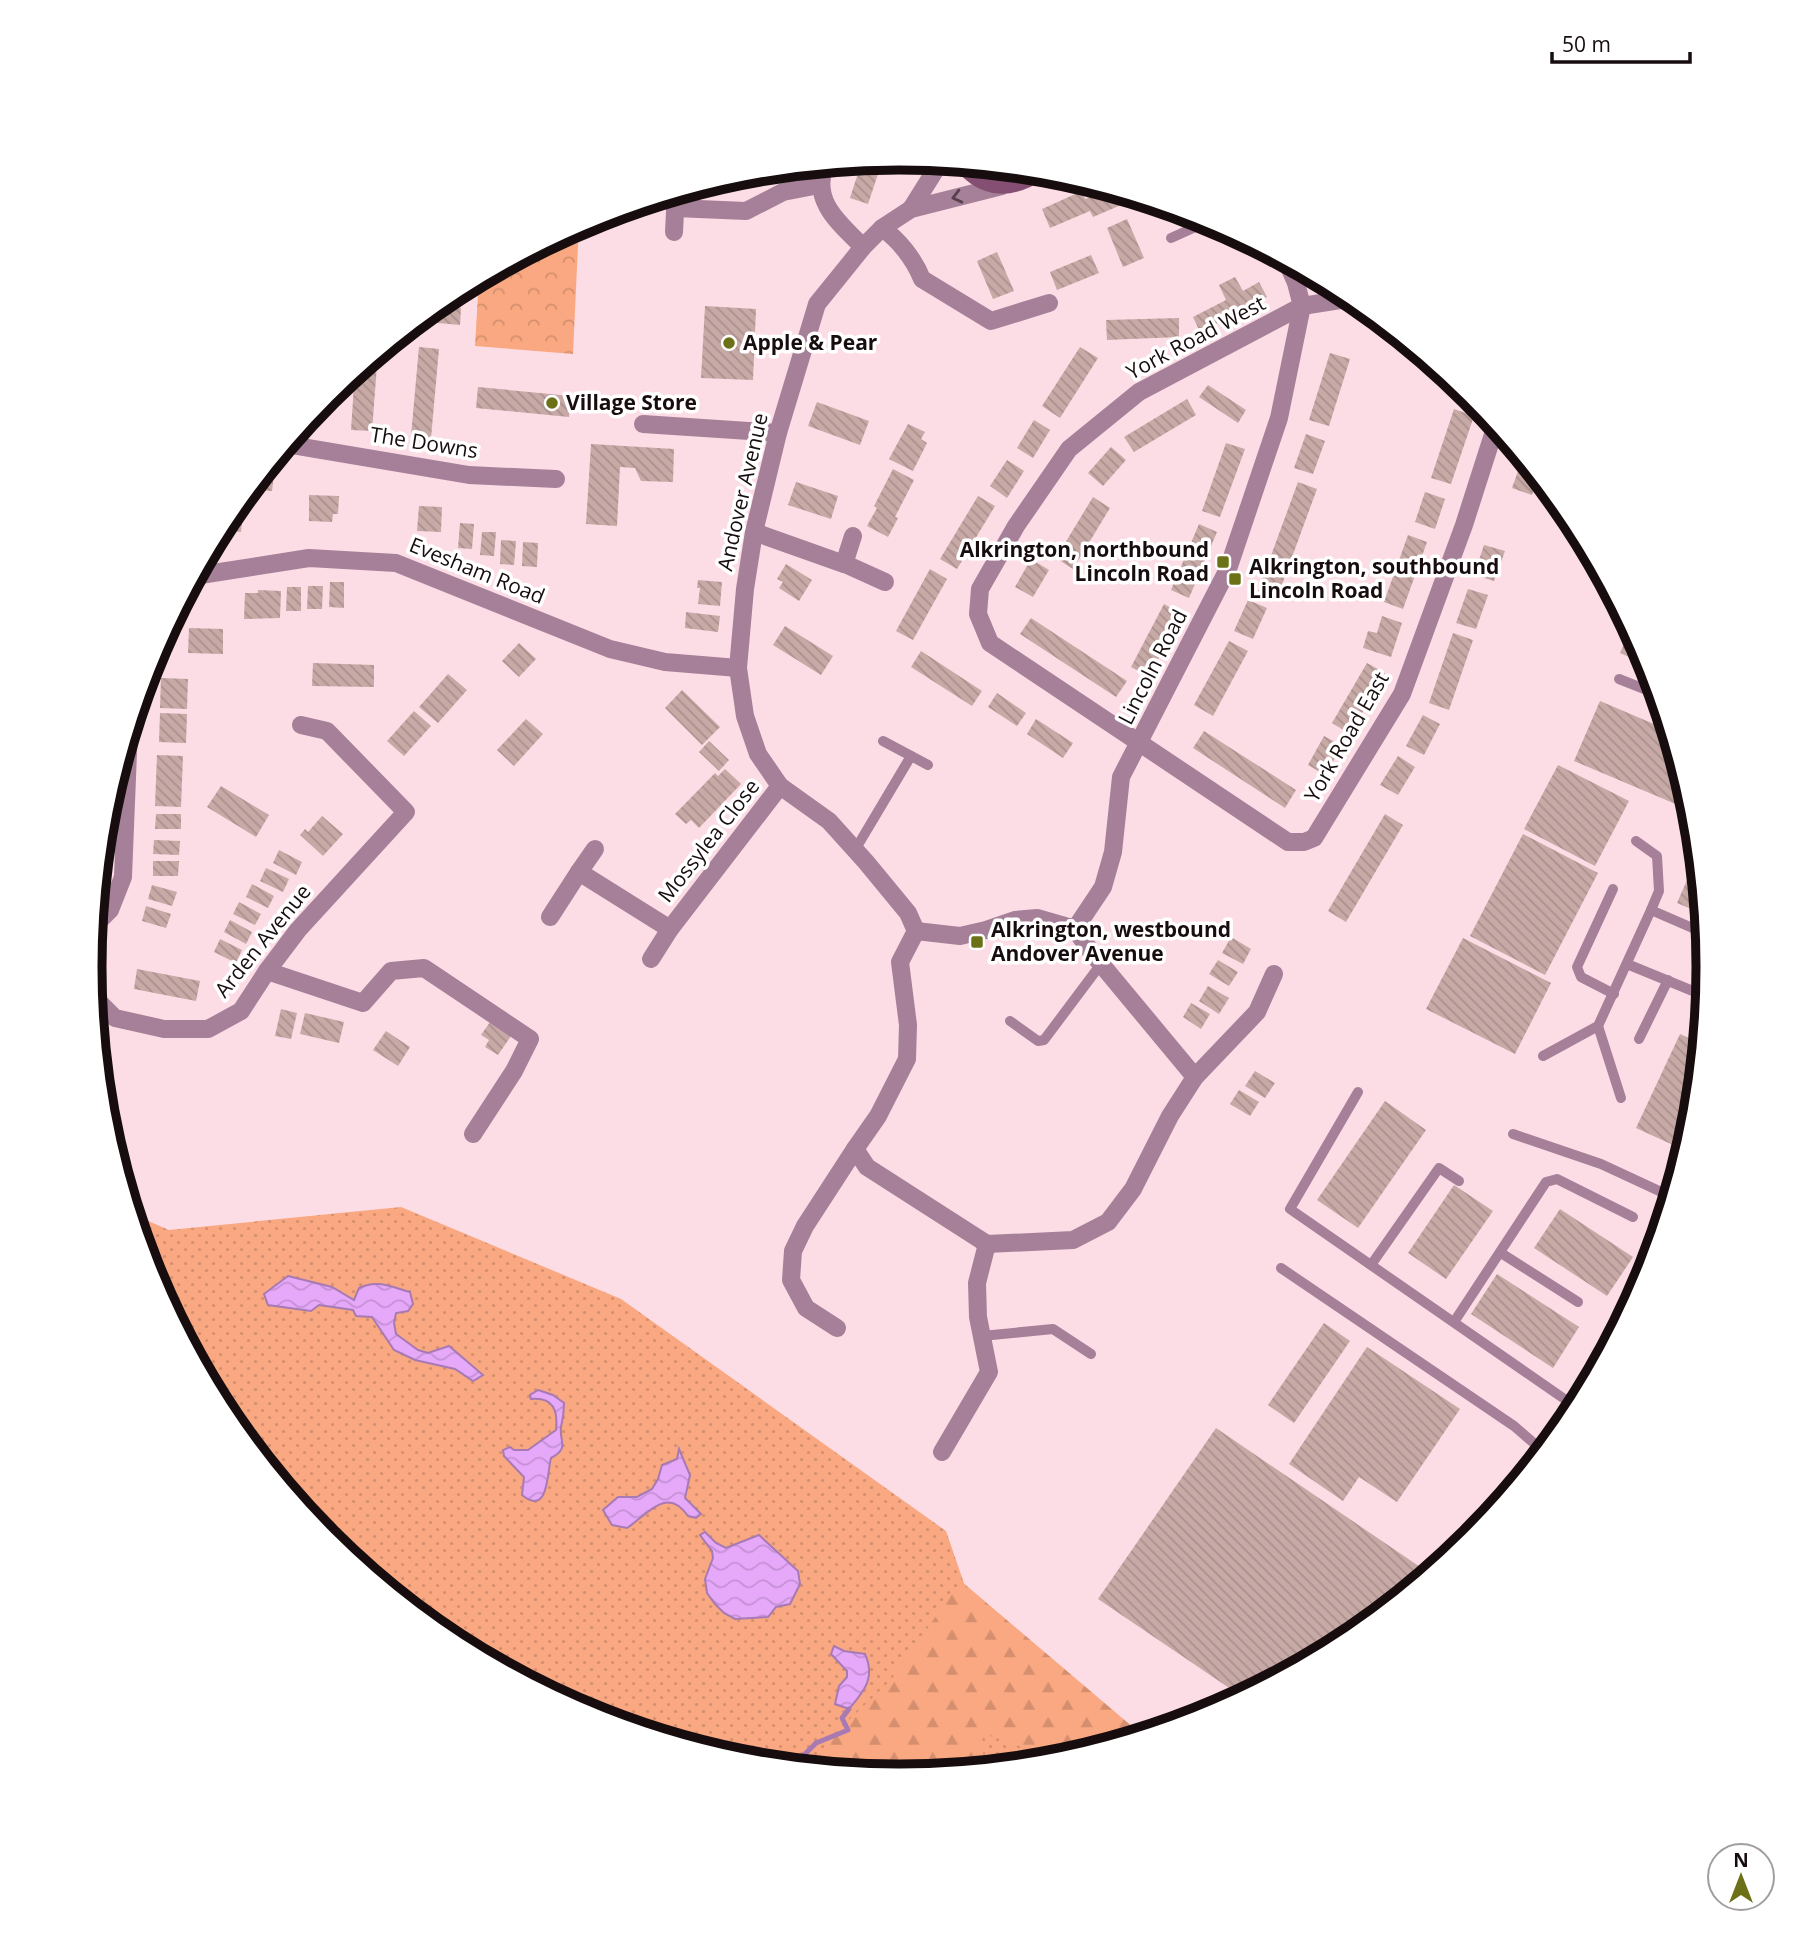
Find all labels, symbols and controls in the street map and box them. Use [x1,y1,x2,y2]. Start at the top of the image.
scale bar [1552,21,1690,65]
text: 50 m [1562,30,1611,58]
one-way arrow [951,189,963,203]
street label: York Road West [1121,289,1270,386]
place label: Apple & Pear [743,328,878,356]
marker: Apple & Pear [721,335,737,351]
place label: Village Store [566,388,697,416]
marker: Village Store [544,395,560,411]
street label: Andover Avenue [710,410,774,573]
street label: The Downs [368,420,480,464]
street label: Evesham Road [406,530,549,610]
place label: Alkrington, northbound Lincoln Road [960,535,1209,587]
place label: Alkrington, southbound Lincoln Road [1249,552,1499,604]
marker: Alkrington, northbound Lincoln Road [1215,554,1231,570]
marker: Alkrington, southbound Lincoln Road [1227,571,1243,587]
street label: Lincoln Road [1111,604,1193,729]
street label: York Road East [1298,666,1395,807]
street label: Mossylea Close [651,773,765,908]
street label: Arden Avenue [208,878,317,1003]
place label: Alkrington, westbound Andover Avenue [991,915,1231,967]
marker: Alkrington, westbound Andover Avenue [969,934,985,950]
north arrow [1706,1842,1776,1912]
text: N [1733,1847,1749,1873]

